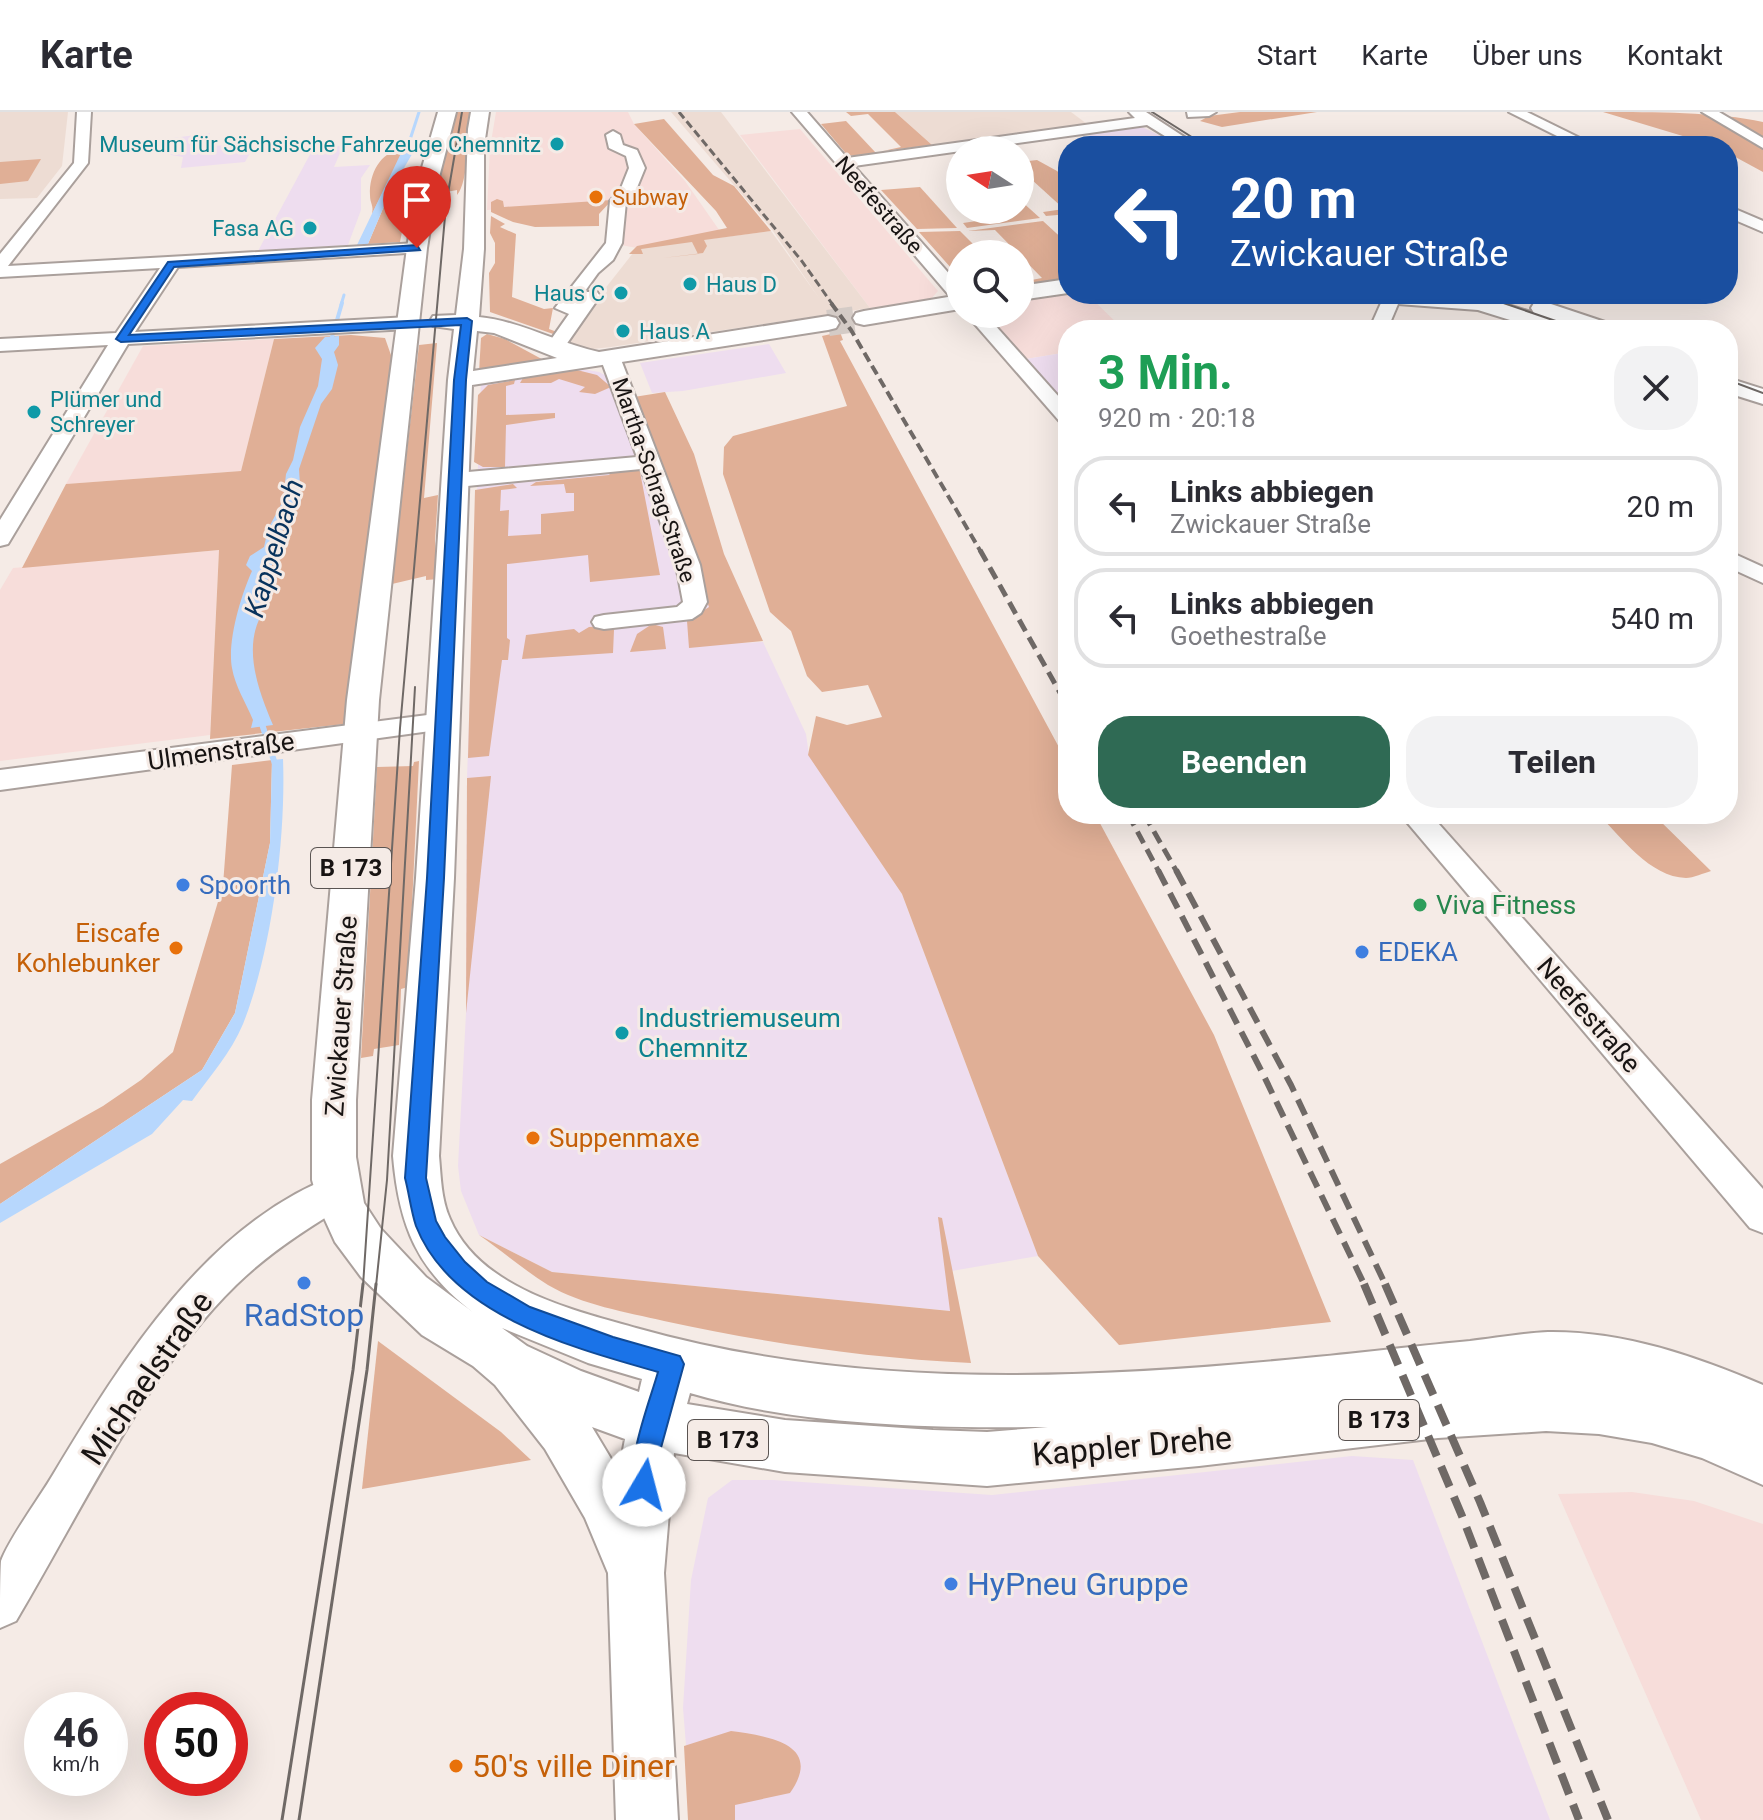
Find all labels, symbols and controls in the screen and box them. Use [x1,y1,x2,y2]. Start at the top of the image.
text: Karte [40,33,133,77]
text: Start [1257,39,1317,72]
text: Karte [1361,39,1428,72]
text: Über uns [1472,39,1583,72]
text: Kontakt [1627,39,1723,72]
place label: Museum für Sächsische Fahrzeuge Chemnitz [99,132,541,157]
marker: Museum für Sächsische Fahrzeuge Chemnitz [548,135,566,153]
north arrow [946,136,1034,224]
map controls [946,136,1034,328]
street label: Neefestraße [830,151,928,259]
pin [383,166,451,248]
text: 20 m [1230,166,1357,232]
icon: left [1098,168,1202,272]
icon: arrive [395,178,439,222]
place label: Subway [612,185,689,210]
marker: Subway [587,188,605,206]
place label: Fasa AG [212,216,294,241]
marker: Fasa AG [301,219,319,237]
text: Zwickauer Straße [1230,233,1508,275]
button: search [946,240,1034,328]
place label: Haus D [706,272,777,297]
marker: Haus D [681,275,699,293]
place label: Haus C [534,281,605,306]
marker: Haus C [612,284,630,302]
place label: Haus A [639,319,711,344]
marker: Haus A [614,322,632,340]
text: 3 Min. [1098,344,1233,401]
button: close [1614,346,1698,430]
street label: Martha-Schrag-Straße [607,374,701,586]
place label: Plümer und Schreyer [50,387,162,437]
marker: Plümer und Schreyer [25,403,43,421]
text: 920 m · 20:18 [1098,403,1256,433]
text: Links abbiegen [1170,474,1374,509]
water label: Kappelbach [237,475,311,621]
icon: left [1102,484,1146,528]
text: 20 m [1627,489,1694,524]
text: Zwickauer Straße [1170,509,1371,539]
text: Links abbiegen [1170,586,1374,621]
icon: left [1102,596,1146,640]
text: 540 m [1610,601,1694,636]
text: Goethestraße [1170,621,1327,651]
button: Beenden [1098,716,1390,808]
button: Teilen [1406,716,1698,808]
street label: Ulmenstraße [146,726,296,776]
road number: B 173 [311,848,391,888]
place label: Spoorth [199,870,291,900]
marker: Spoorth [174,876,192,894]
place label: Viva Fitness [1436,890,1576,920]
marker: Viva Fitness [1411,896,1429,914]
street label: Zwickauer Straße [319,915,363,1117]
place label: Eiscafe Kohlebunker [16,918,160,978]
place label: EDEKA [1378,937,1458,967]
marker: Eiscafe Kohlebunker [167,939,185,957]
marker: EDEKA [1353,943,1371,961]
street label: Neefestraße [1531,951,1647,1079]
place label: Industriemuseum Chemnitz [638,1003,841,1063]
marker: Industriemuseum Chemnitz [613,1024,631,1042]
place label: Suppenmaxe [549,1123,700,1153]
marker: Suppenmaxe [524,1129,542,1147]
marker: RadStop [295,1274,313,1292]
street label: Michaelstraße [73,1284,221,1472]
place label: RadStop [244,1296,364,1334]
road number: B 173 [1339,1400,1419,1440]
street label: Kappler Drehe [1031,1418,1233,1474]
road number: B 173 [688,1420,768,1460]
position arrow [602,1443,686,1527]
place label: HyPneu Gruppe [967,1565,1189,1603]
marker: HyPneu Gruppe [942,1575,960,1593]
speed limit sign: 50 [144,1692,248,1796]
text: 46 [53,1710,99,1757]
place label: 50's ville Diner [472,1747,675,1785]
text: km/h [53,1752,99,1776]
marker: 50's ville Diner [447,1757,465,1775]

